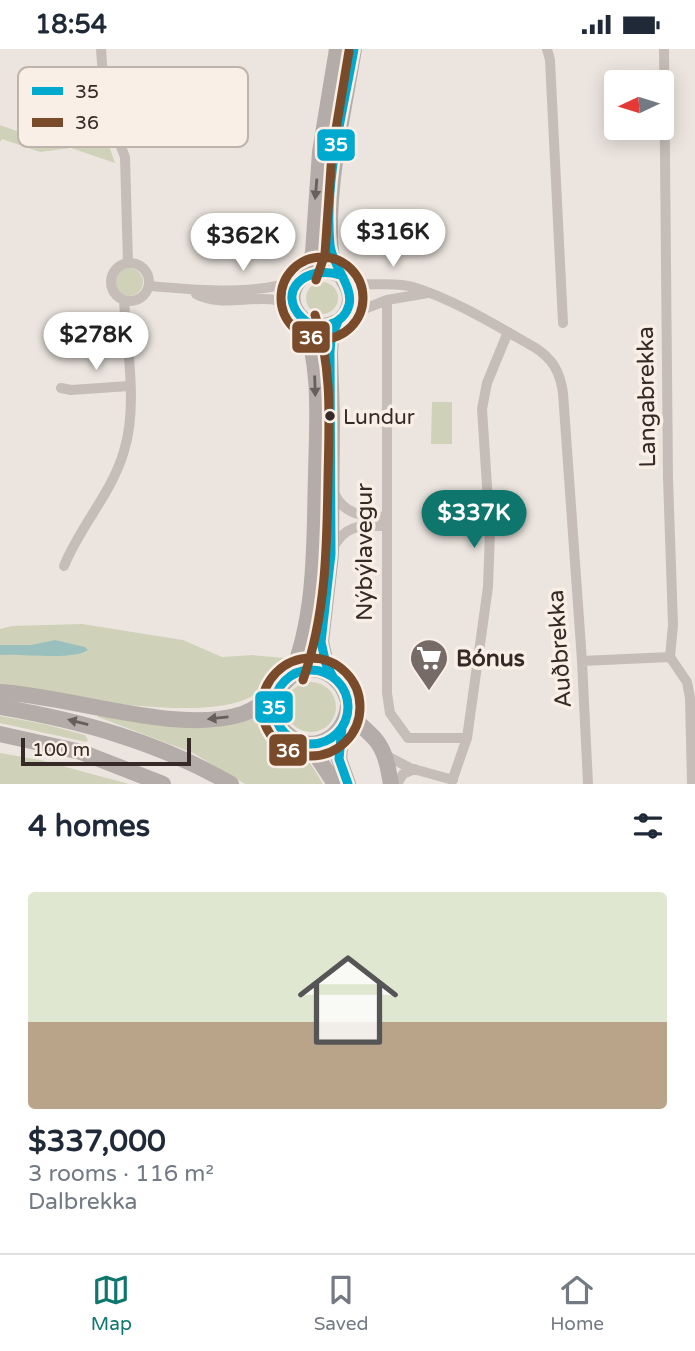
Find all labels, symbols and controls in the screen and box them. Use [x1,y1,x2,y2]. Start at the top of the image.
text: 18:54 [35,9,107,40]
legend [18,67,248,147]
north arrow [604,70,674,140]
map controls [604,70,674,140]
text: 35 [75,81,99,103]
text: 36 [75,112,99,134]
line badge: 35 [316,128,356,162]
text: 35 [324,134,348,156]
one-way arrow [310,178,321,200]
pin: $316K [344,209,442,269]
pin: $362K [194,213,292,273]
text: $316K [357,218,429,246]
text: $362K [207,222,279,250]
pin: $278K [47,313,145,372]
line badge: 36 [291,320,331,354]
text: $278K [60,321,132,349]
street label: Langabrekka [632,326,662,468]
text: 36 [299,327,323,349]
one-way arrow [310,375,321,397]
place label: Lundur [343,405,415,430]
marker: Lundur [323,409,337,423]
street label: Nýbýlavegur [351,483,379,621]
pin: $337K [425,491,523,550]
text: $337K [438,499,510,527]
street label: Auðbrekka [542,589,578,709]
supermarket icon: Bónus [408,637,450,692]
place label: Bónus [456,645,525,673]
line badge: 35 [254,690,294,724]
text: 35 [262,697,286,719]
one-way arrow [207,712,229,723]
one-way arrow [67,716,89,727]
line badge: 36 [268,733,308,767]
scale bar [21,735,191,767]
text: 100 m [32,739,90,761]
text: 36 [276,740,300,762]
icon: filters [629,807,667,845]
text: 4 homes [28,808,150,845]
icon: home [285,937,411,1063]
text: $337,000 [28,1123,166,1160]
text: 3 rooms · 116 m² [28,1160,214,1188]
text: Dalbrekka [28,1188,137,1216]
tab: Map [91,1271,132,1335]
tab: Saved [314,1271,369,1335]
tab: Home [550,1271,604,1335]

